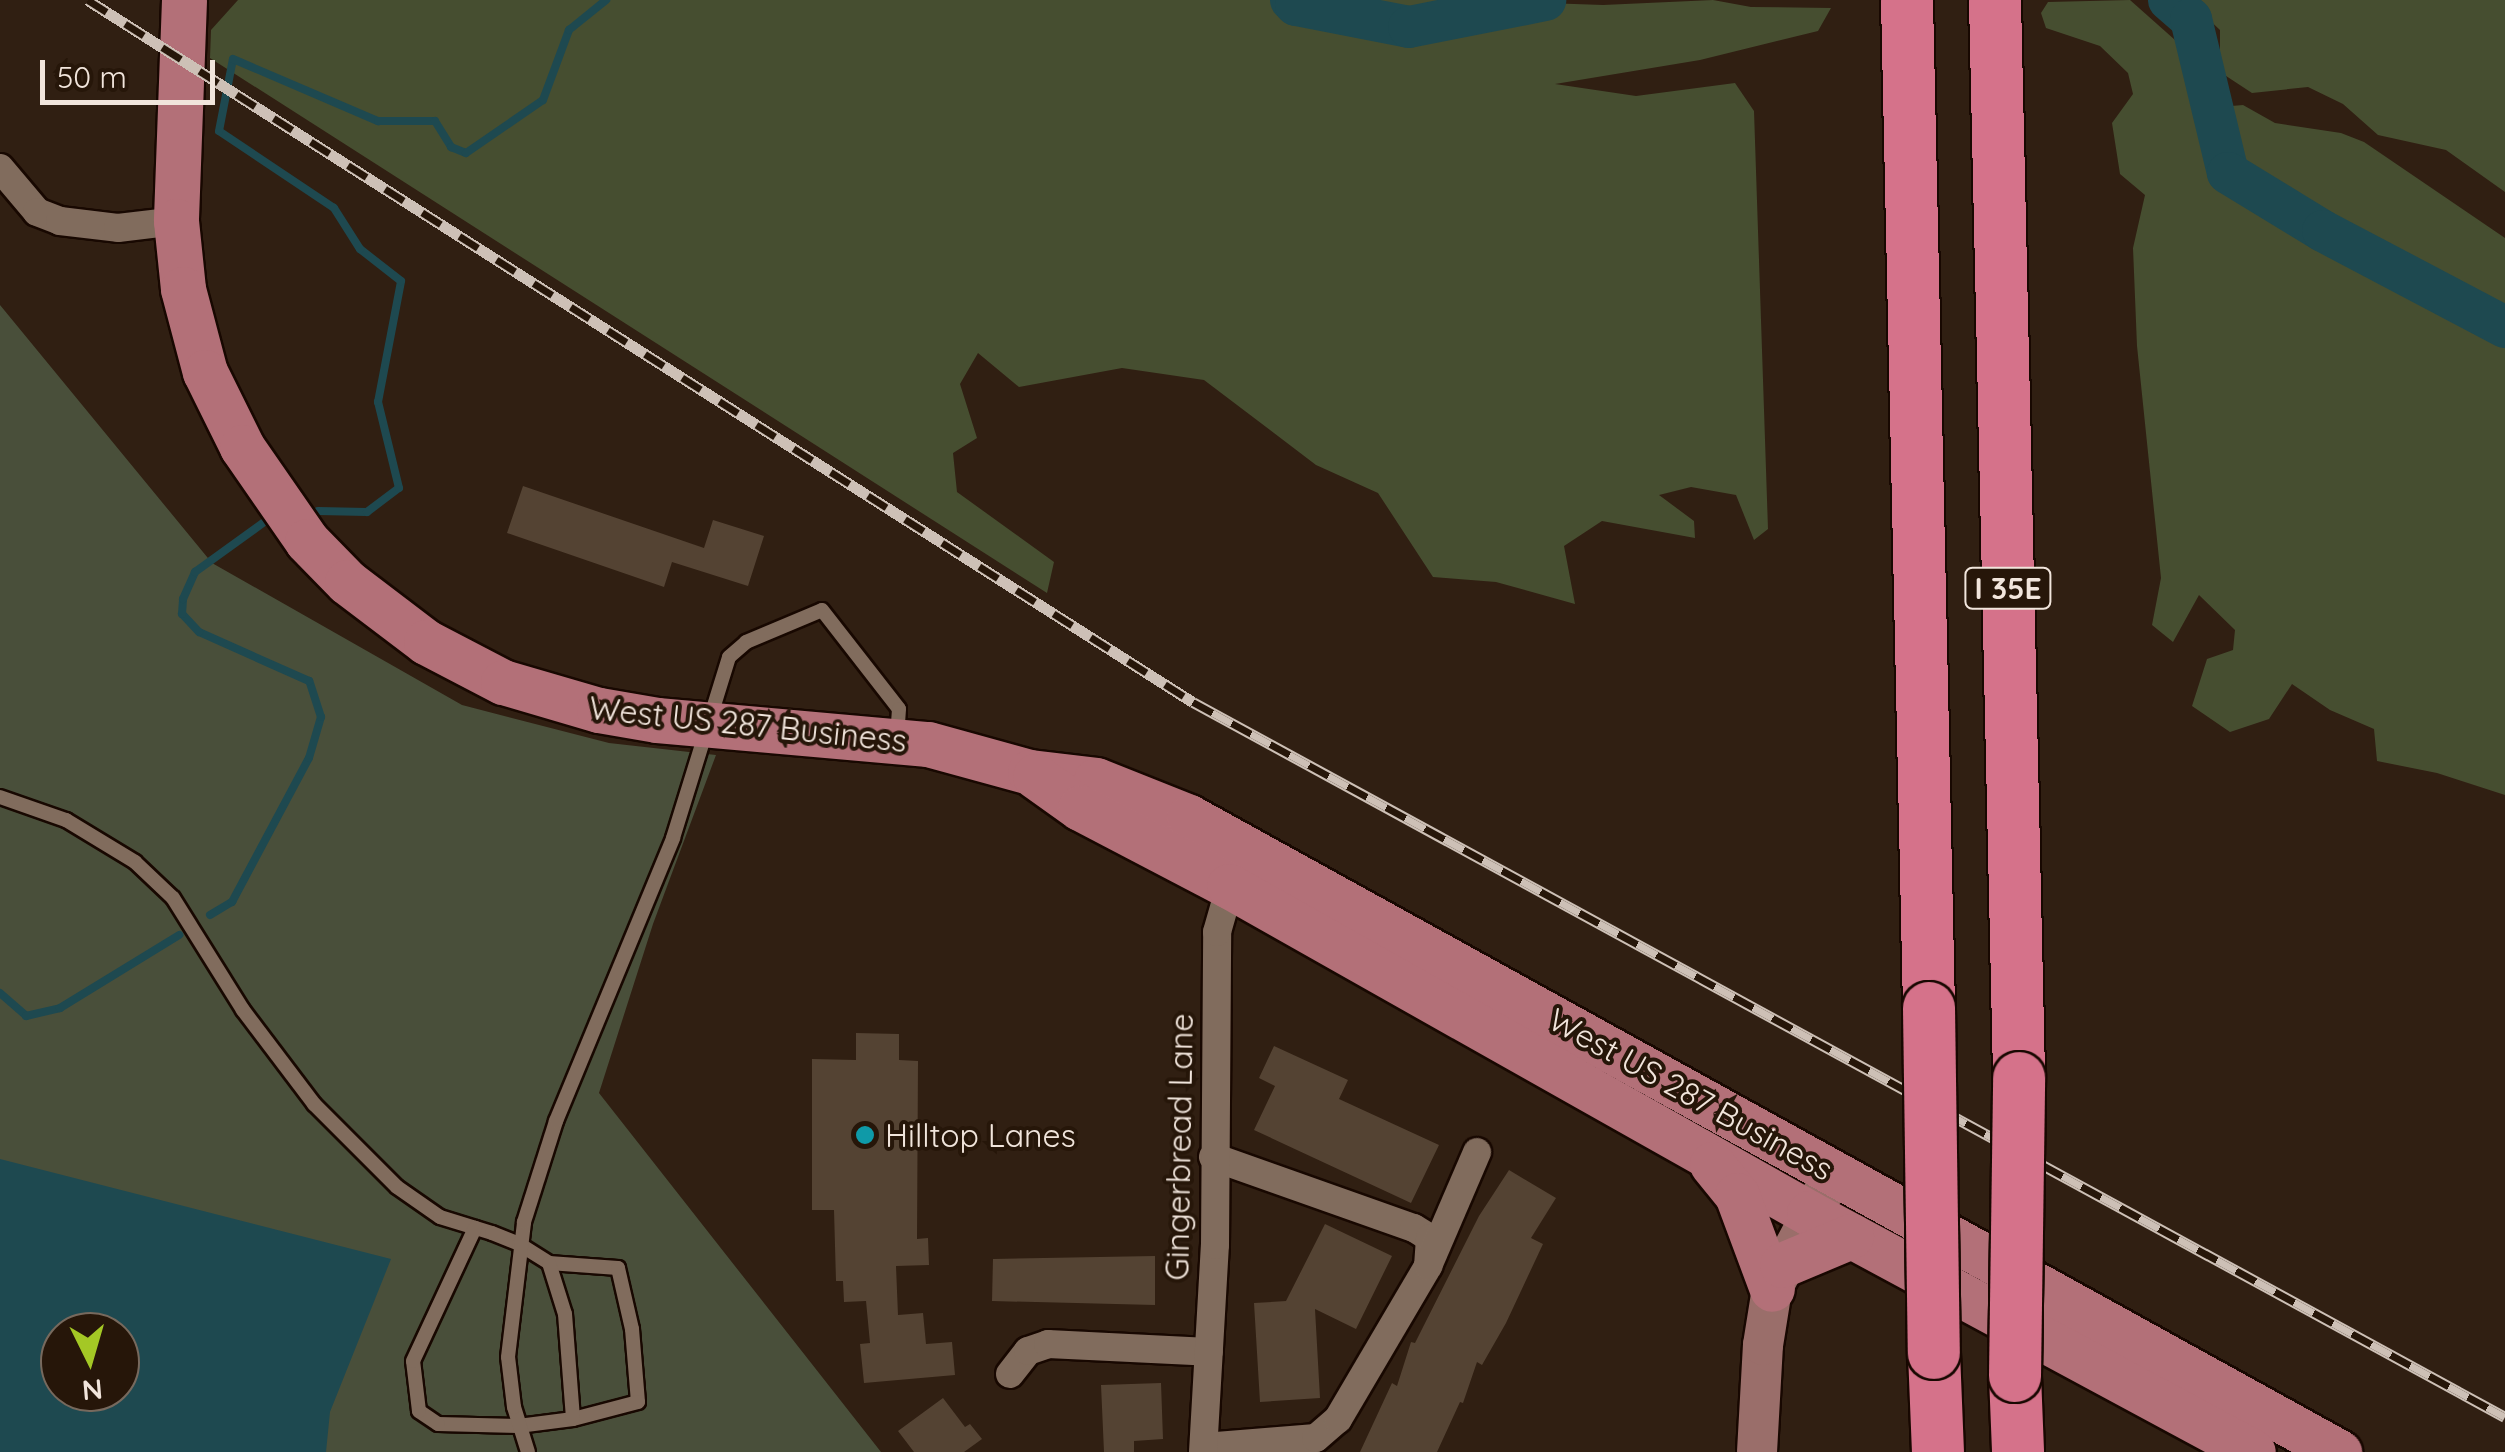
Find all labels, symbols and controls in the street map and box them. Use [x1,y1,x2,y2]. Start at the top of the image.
scale bar [45,40,220,102]
text: 50 m [57,58,127,96]
road number: I 35E [1963,563,2053,613]
street label: West US 287 Business [587,688,909,760]
street label: West US 287 Business [1542,1000,1840,1188]
street label: Gingerbread Lane [1157,1013,1201,1281]
place label: Hilltop Lanes [885,1116,1076,1154]
marker: Hilltop Lanes [854,1124,876,1146]
north arrow [40,1312,140,1412]
text: N [81,1372,104,1409]

